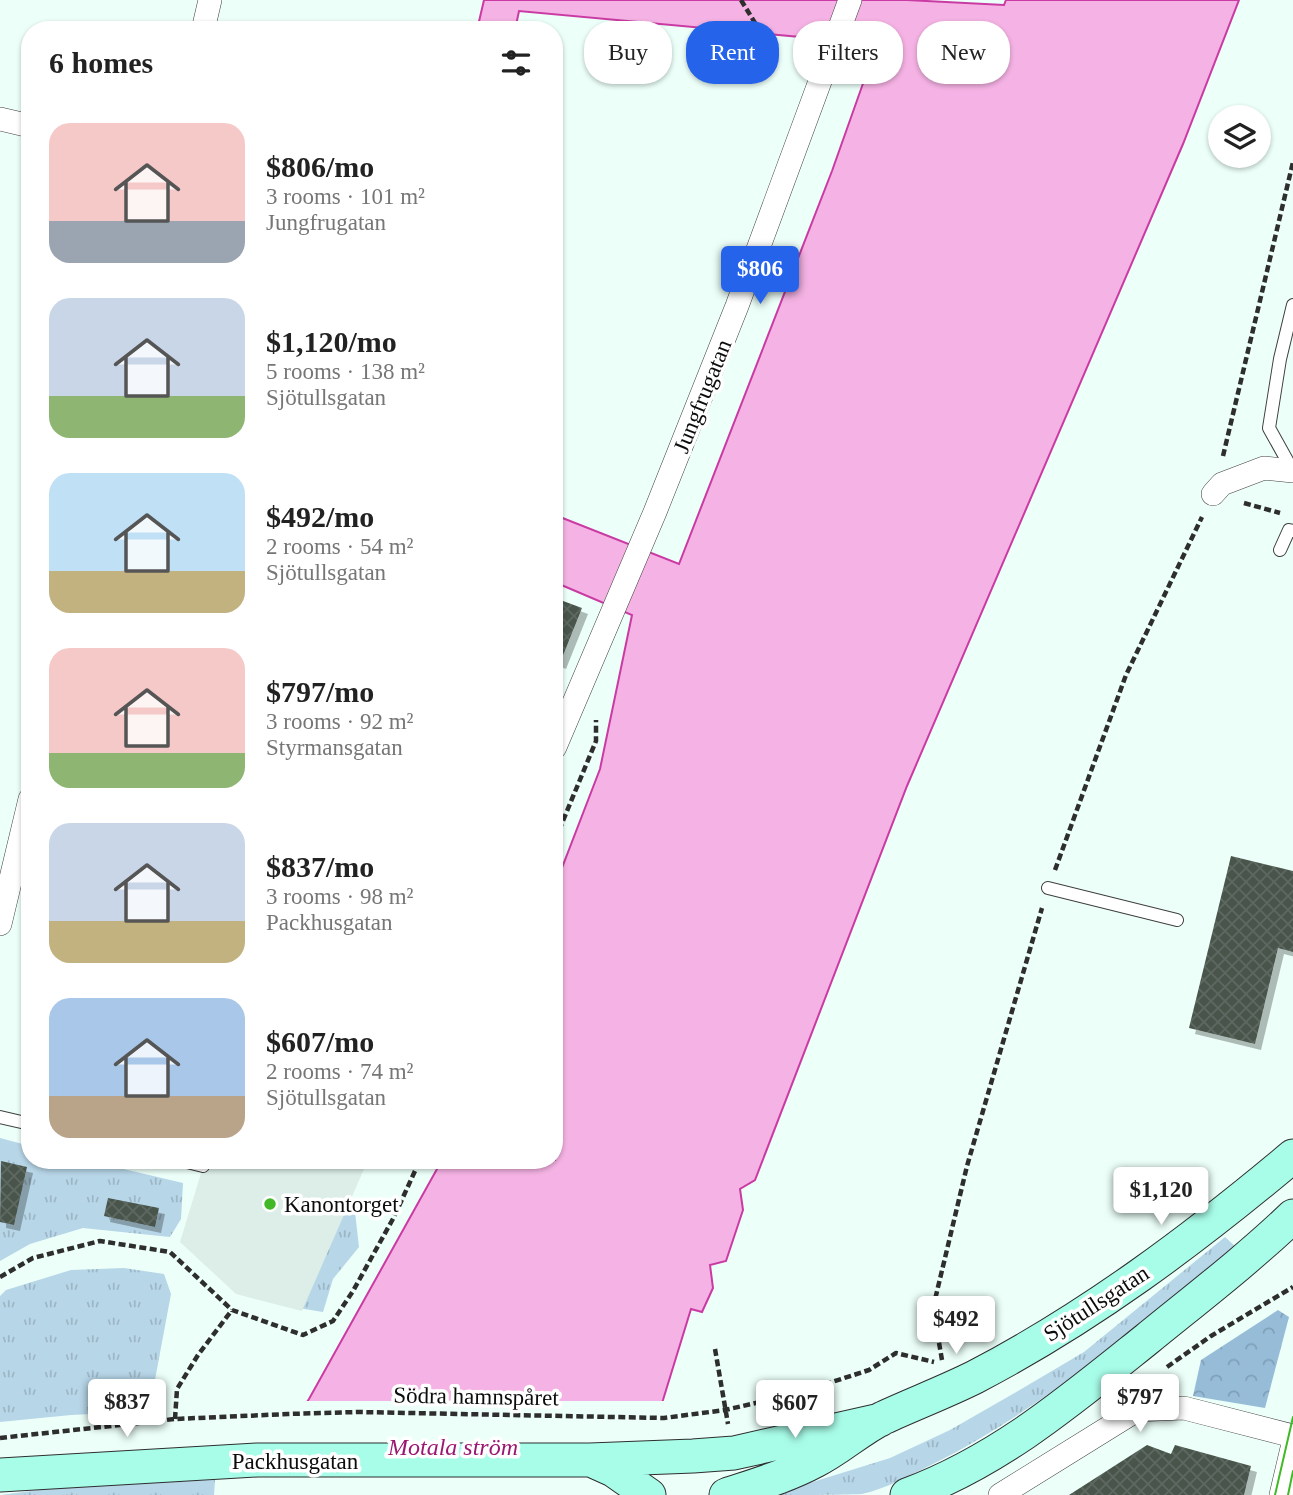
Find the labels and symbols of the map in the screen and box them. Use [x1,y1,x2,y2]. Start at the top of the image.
pin: $806 [719,246,801,306]
street label: Jungfrugatan [668,335,737,457]
pin: $1,120 [1104,1168,1218,1227]
place label: Kanontorget [284,1192,399,1217]
marker: Kanontorget [262,1196,278,1212]
street label: Sjötullsgatan [1039,1260,1154,1347]
pin: $492 [915,1296,997,1356]
pin: $797 [1099,1374,1181,1434]
pin: $837 [86,1380,168,1439]
pin: $607 [754,1380,836,1440]
street label: Södra hamnspåret [393,1383,560,1410]
water label: Motala ström [387,1434,518,1460]
street label: Packhusgatan [232,1449,359,1474]

